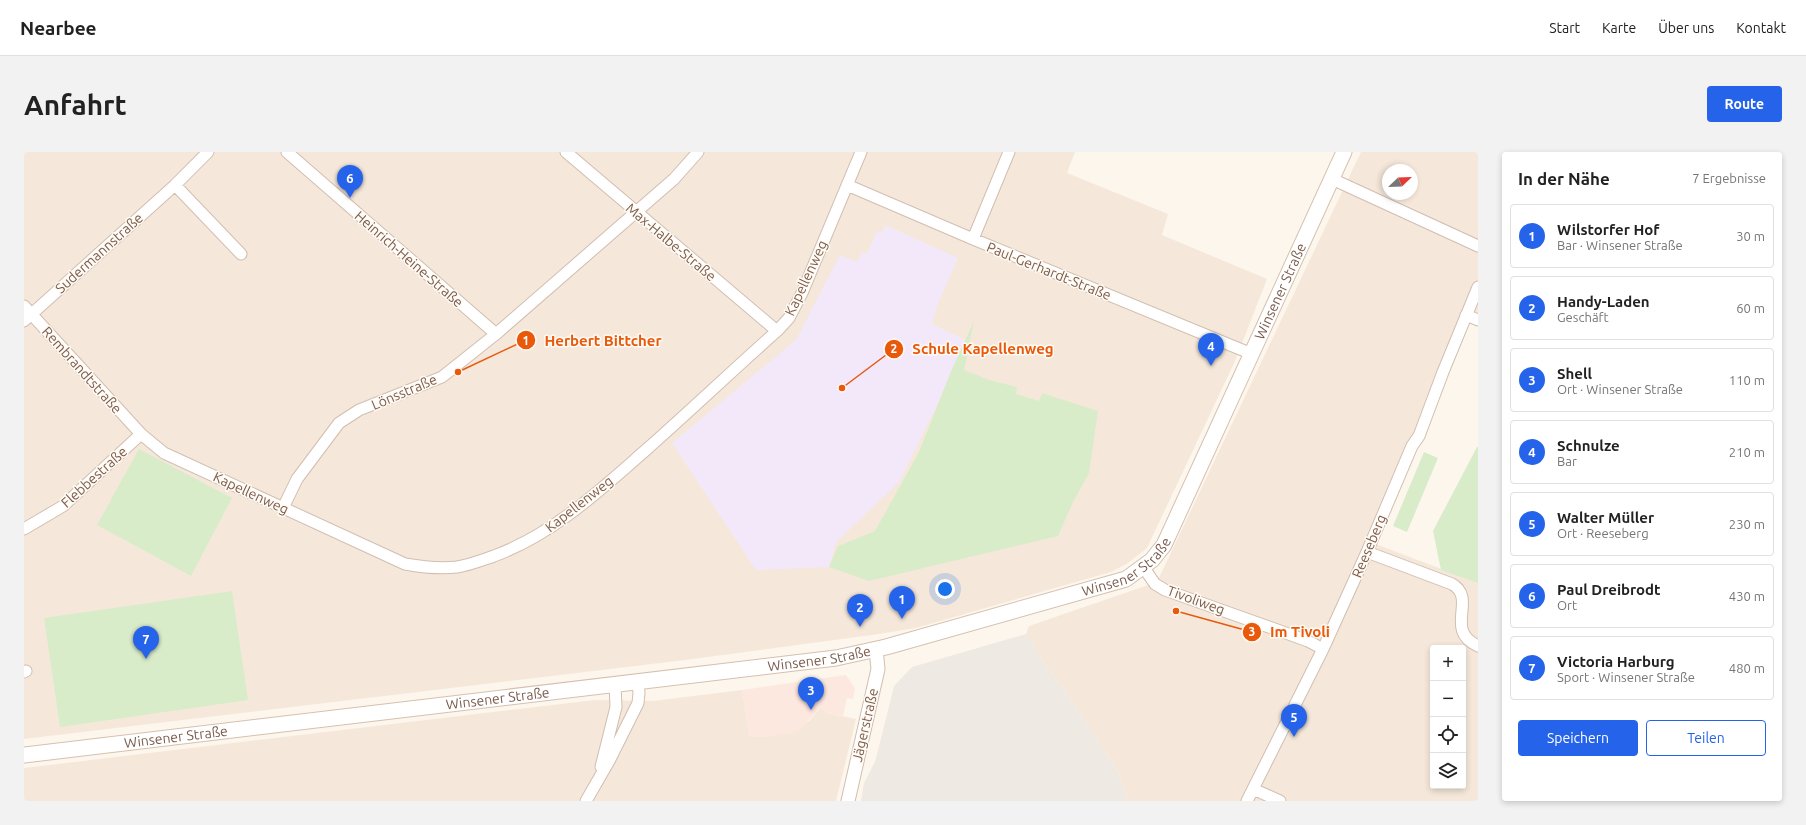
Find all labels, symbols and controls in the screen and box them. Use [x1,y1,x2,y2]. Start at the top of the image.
text: Nearbee [20,17,97,39]
text: Start [1549,20,1580,36]
text: Karte [1602,20,1636,36]
text: Über uns [1658,20,1714,36]
text: Kontakt [1736,20,1786,36]
button: Route [1707,86,1782,122]
text: Anfahrt [24,89,127,120]
north arrow [1382,164,1418,200]
pin: 6 [337,165,363,198]
text: In der Nähe [1518,169,1610,188]
text: 7 Ergebnisse [1692,171,1766,185]
street label: Max-Halbe-Straße [623,200,719,284]
street label: Heinrich-Heine-Straße [352,208,466,310]
street label: Sudermannstraße [52,210,146,296]
text: Wilstorfer Hof [1557,221,1659,238]
text: 1 [1528,229,1536,243]
text: 30 m [1736,229,1765,243]
street label: Kapellenweg [782,238,830,318]
text: Bar · Winsener Straße [1557,238,1683,252]
street label: Paul-Gerhardt-Straße [984,239,1114,303]
street label: Winsener Straße [1251,240,1309,342]
text: Handy-Laden [1557,293,1650,310]
text: 2 [1528,301,1536,315]
text: 60 m [1736,301,1765,315]
text: Geschäft [1557,310,1609,324]
street label: Rembrandtstraße [39,323,125,417]
callout: Herbert Bittcher [516,327,669,354]
text: Herbert Bittcher [544,332,662,349]
pin: 4 [1198,333,1224,366]
text: 1 [523,334,529,347]
callout: Schule Kapellenweg [884,335,1061,362]
text: Schule Kapellenweg [912,340,1054,357]
text: 2 [891,342,898,355]
text: Shell [1557,365,1592,382]
street label: Lönsstraße [369,371,439,413]
text: 3 [1528,373,1536,387]
text: 110 m [1729,373,1765,387]
text: Ort · Winsener Straße [1557,382,1683,396]
text: Schnulze [1557,437,1620,454]
street label: Flebbestraße [58,443,130,511]
text: 4 [1528,445,1536,459]
text: 210 m [1729,445,1765,459]
text: Bar [1557,454,1577,468]
street label: Kapellenweg [211,469,291,517]
street label: Kapellenweg [542,473,616,535]
text: Walter Müller [1557,509,1654,526]
street label: Reeseberg [1349,512,1389,580]
text: 5 [1528,517,1536,531]
text: 230 m [1729,517,1765,531]
text: Ort · Reeseberg [1557,526,1649,540]
street label: Winsener Straße [1080,535,1174,599]
your location [935,579,955,599]
text: Paul Dreibrodt [1557,581,1661,598]
street label: Tivoliweg [1165,582,1227,618]
pin: 1 [889,586,915,619]
text: 6 [1528,589,1536,603]
text: 430 m [1729,589,1765,603]
pin: 2 [847,594,873,627]
text: Ort [1557,598,1577,612]
callout: Im Tivoli [1242,618,1338,645]
text: Im Tivoli [1270,623,1330,640]
text: 3 [1249,625,1255,638]
pin: 7 [133,626,159,659]
street label: Winsener Straße [767,643,872,674]
map controls [1430,645,1466,789]
button: + [1430,645,1466,681]
text: Victoria Harburg [1557,653,1675,670]
text: 7 [1528,661,1536,675]
text: 480 m [1729,661,1765,675]
text: Sport · Winsener Straße [1557,670,1695,684]
pin: 3 [798,677,824,710]
button: − [1430,681,1466,717]
street label: Winsener Straße [445,684,550,713]
street label: Jägerstraße [849,686,881,764]
pin: 5 [1281,704,1307,737]
button: locate [1430,717,1466,753]
button: Speichern [1518,720,1638,756]
button: Teilen [1646,720,1766,756]
street label: Winsener Straße [123,723,229,751]
button: layers [1430,753,1466,789]

